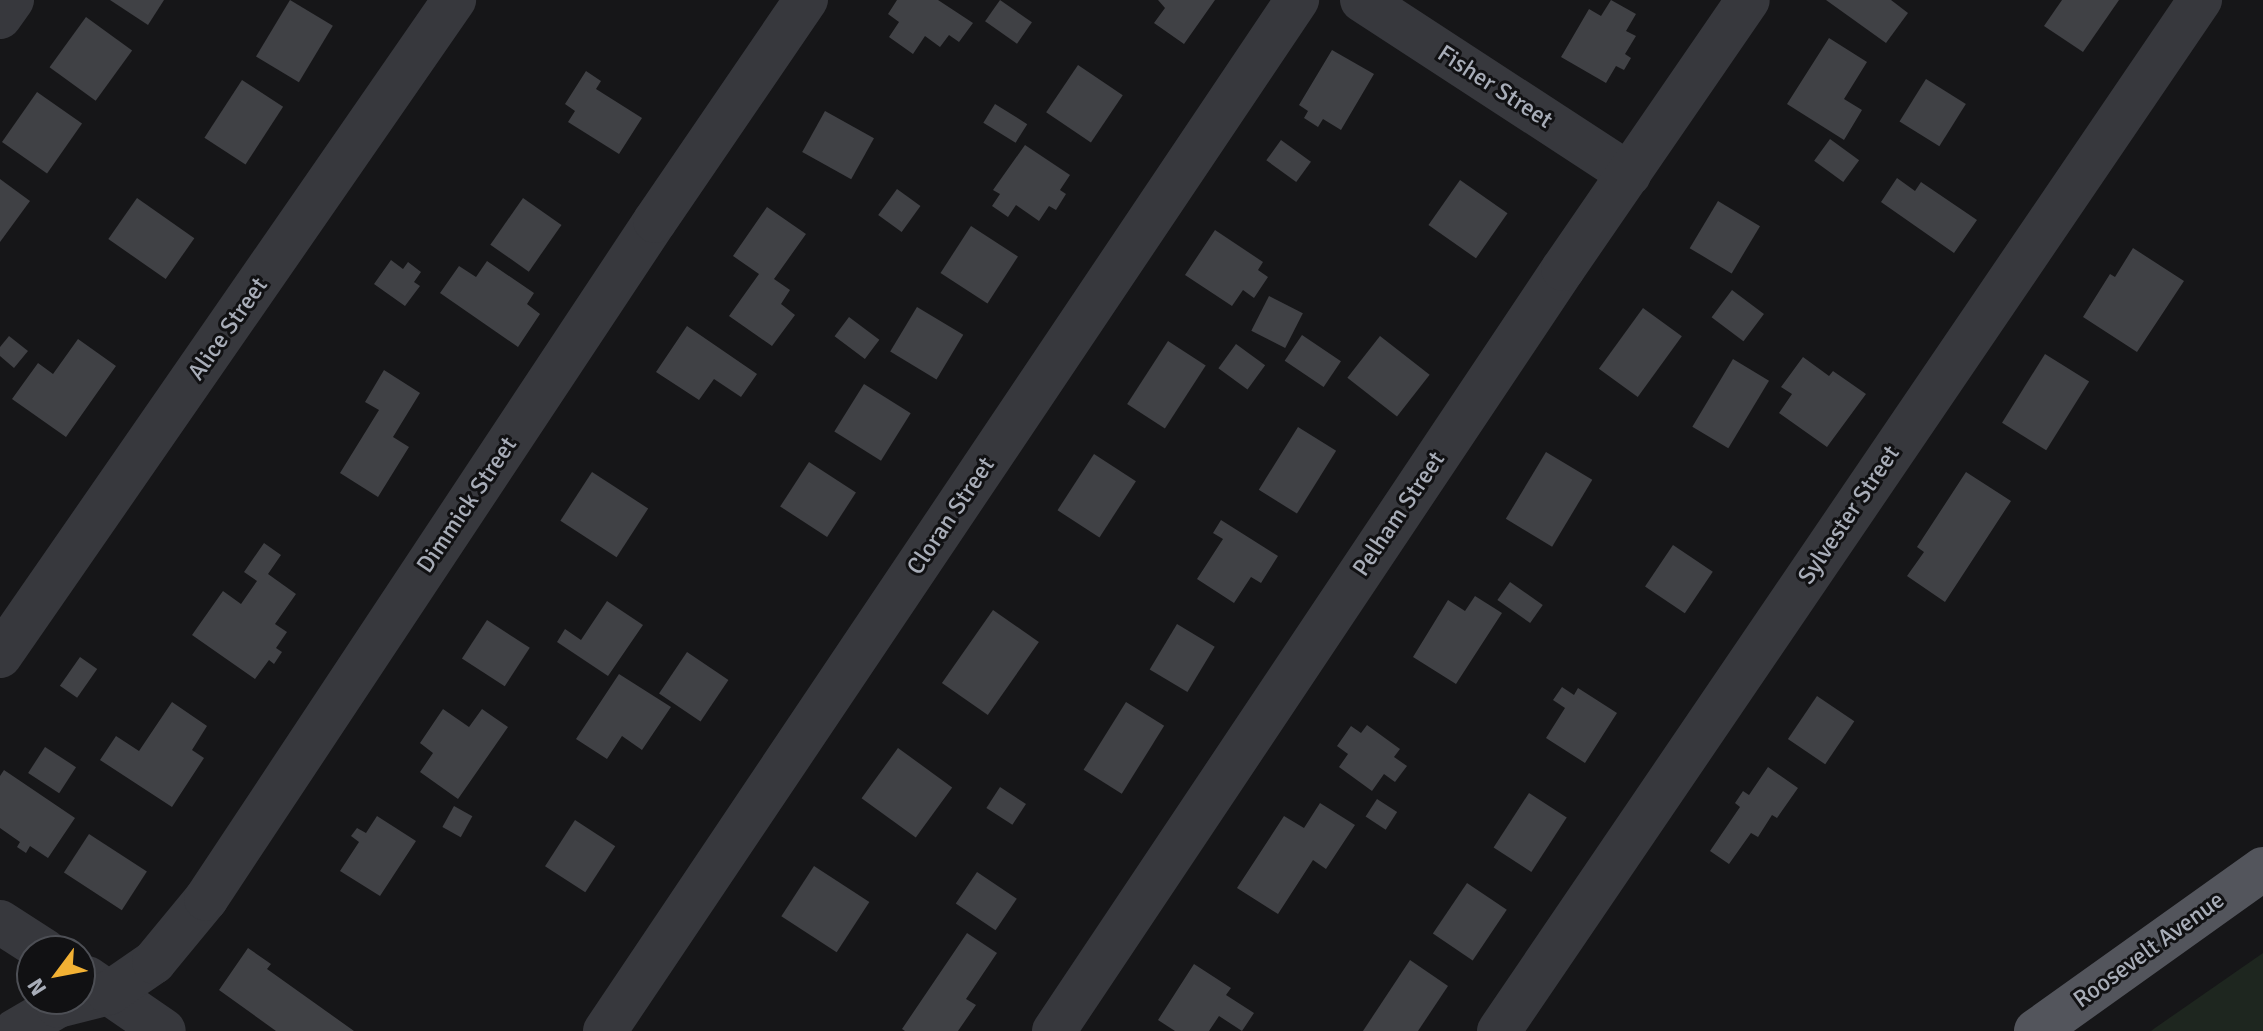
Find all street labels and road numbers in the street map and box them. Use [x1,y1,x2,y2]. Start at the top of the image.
street label: Fisher Street [1432,39,1558,135]
street label: Alice Street [182,272,274,386]
street label: Dimmick Street [411,431,523,579]
street label: Sylvester Street [1792,440,1906,590]
street label: Pelham Street [1347,446,1451,582]
street label: Cloran Street [901,452,1001,580]
street label: Roosevelt Avenue [2068,886,2230,1014]

